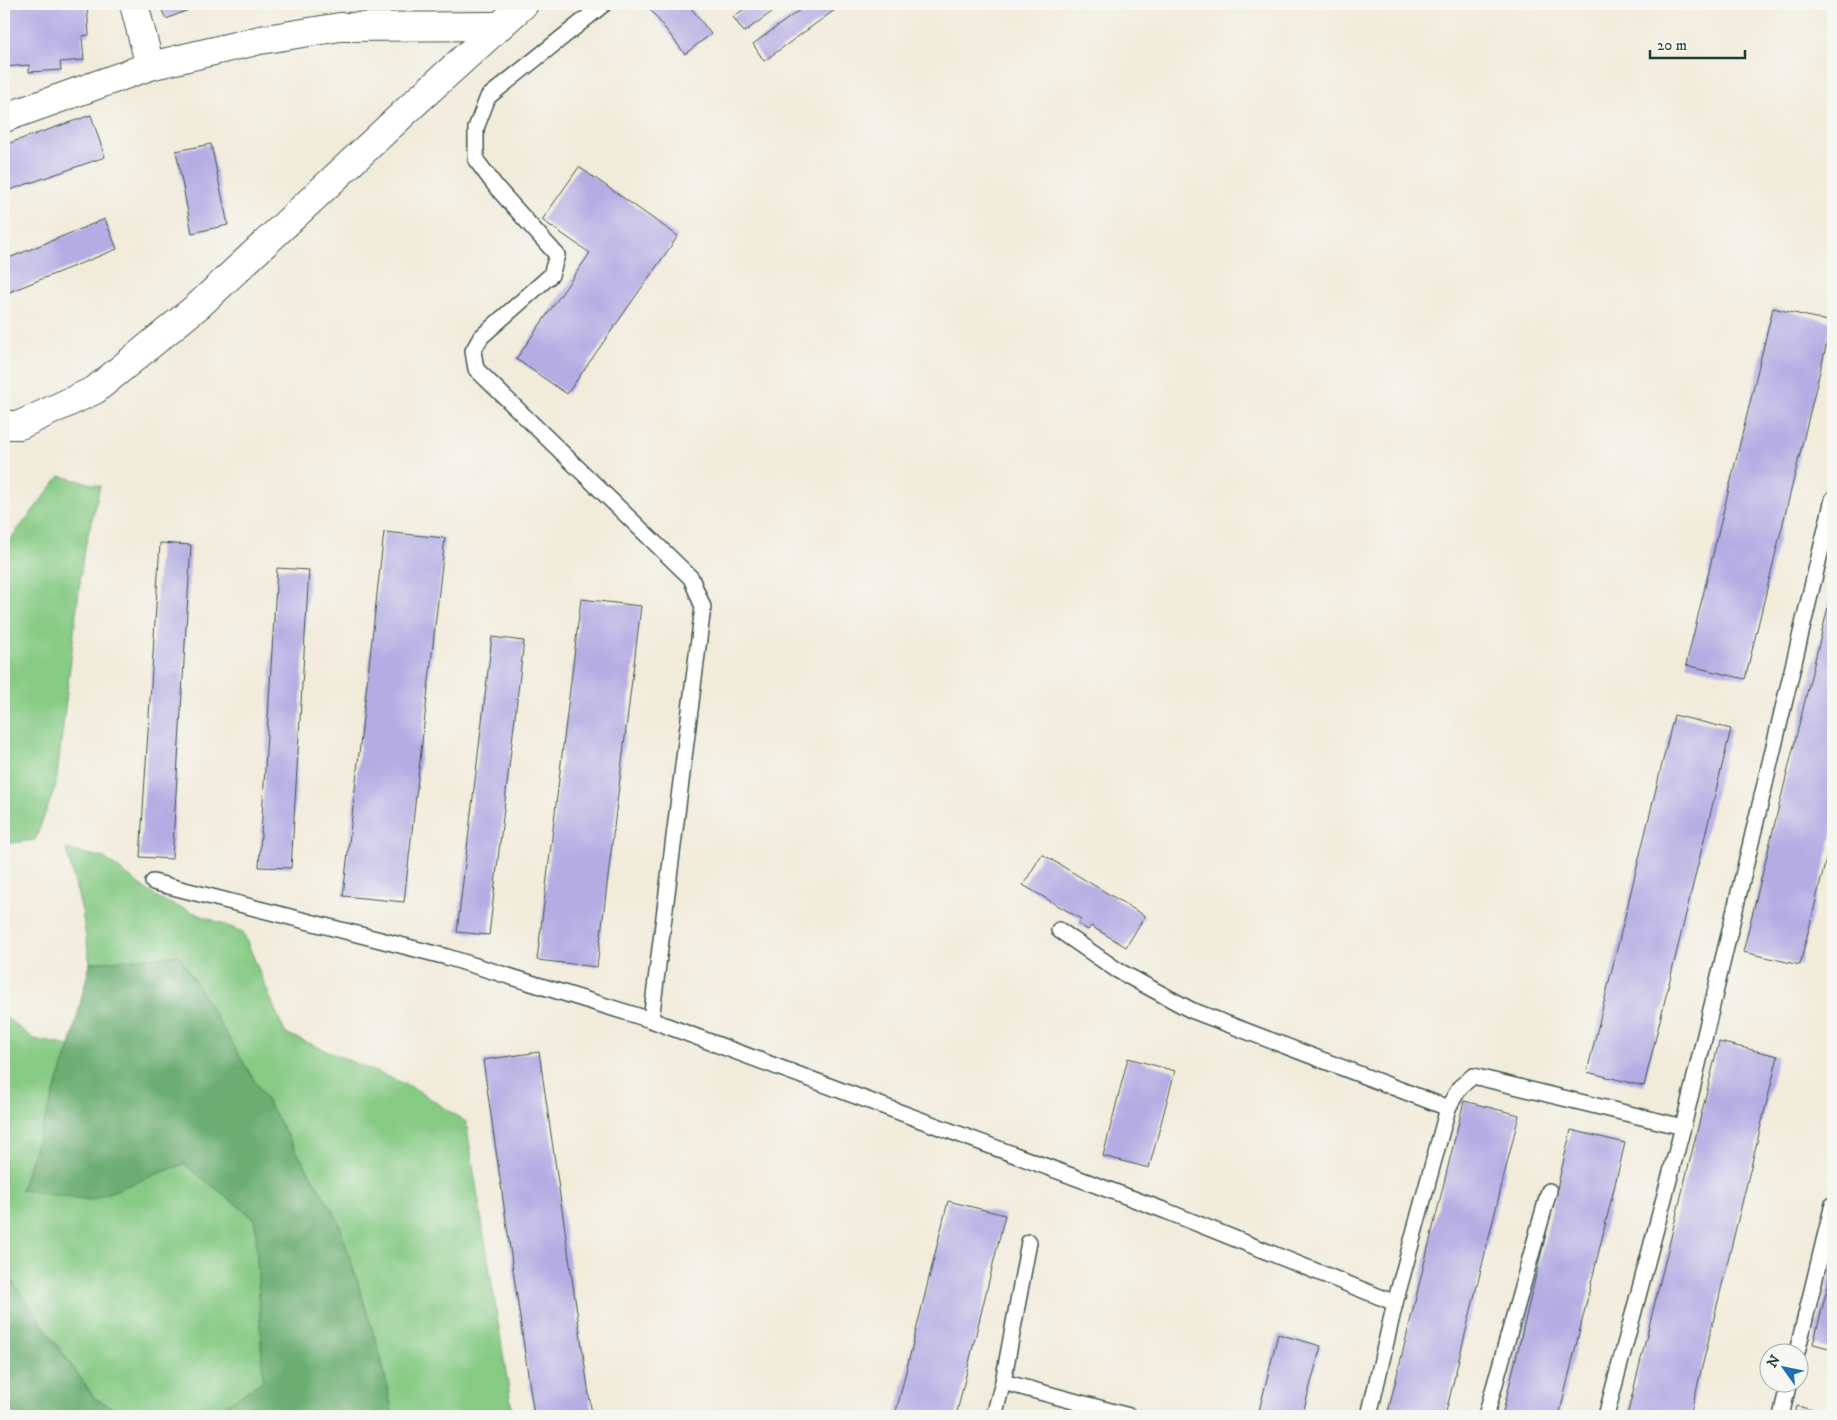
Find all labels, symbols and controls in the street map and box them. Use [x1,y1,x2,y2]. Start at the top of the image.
scale bar [1650,28,1744,60]
text: 20 m [1657,36,1687,55]
north arrow [1760,1342,1810,1392]
text: N [1763,1351,1785,1371]

